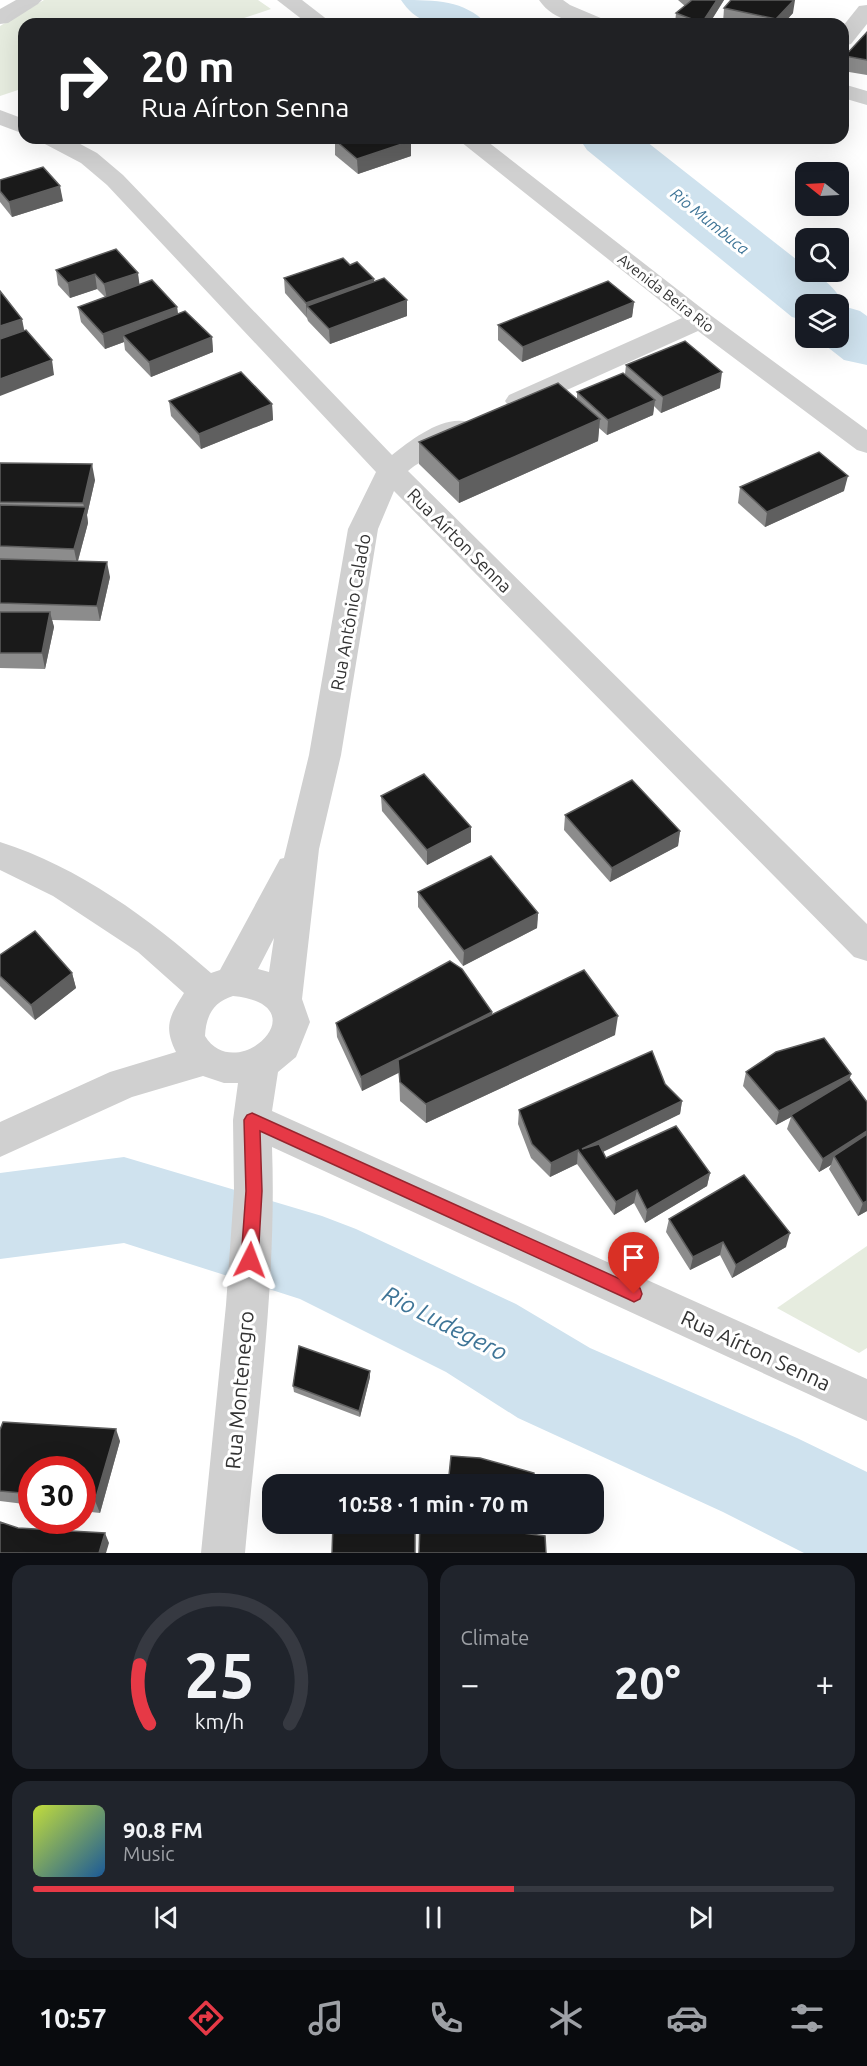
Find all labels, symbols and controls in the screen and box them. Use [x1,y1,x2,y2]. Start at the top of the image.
icon: right [42,42,120,120]
text: 20 m [141,43,235,90]
text: Rua Aírton Senna [141,92,349,122]
north arrow [795,162,849,216]
map controls [795,162,849,348]
water label: Rio Mumbuca [667,184,753,258]
button: search [795,228,849,282]
street label: Avenida Beira Rio [615,250,717,336]
button: layers [795,294,849,348]
street label: Rua Aírton Senna [404,484,516,596]
street label: Rua Antônio Calado [326,532,374,692]
position arrow [218,1228,282,1292]
pin [608,1232,659,1294]
icon: arrive [617,1241,650,1274]
water label: Rio Ludegero [378,1280,512,1366]
street label: Rua Aírton Senna [677,1305,835,1395]
street label: Rua Montenegro [220,1310,258,1470]
speed limit sign: 30 [18,1456,96,1534]
text: 10:58 · 1 min · 70 m [337,1491,529,1516]
text: Climate [461,1626,529,1649]
text: 25 [185,1640,255,1710]
text: 20° [614,1657,681,1708]
text: − [461,1665,479,1702]
text: + [815,1665,834,1702]
text: km/h [195,1709,244,1733]
text: 90.8 FM [123,1817,203,1842]
text: Music [123,1842,175,1865]
icon: previous [150,1901,183,1934]
icon: pause [417,1901,450,1934]
icon: next [684,1901,717,1934]
icon: directions [185,1997,227,2039]
icon: music [305,1997,347,2039]
icon: phone [425,1997,467,2039]
icon: climate [545,1997,587,2039]
icon: car [666,1997,708,2039]
icon: filters [786,1997,828,2039]
text: 10:57 [39,2003,107,2033]

